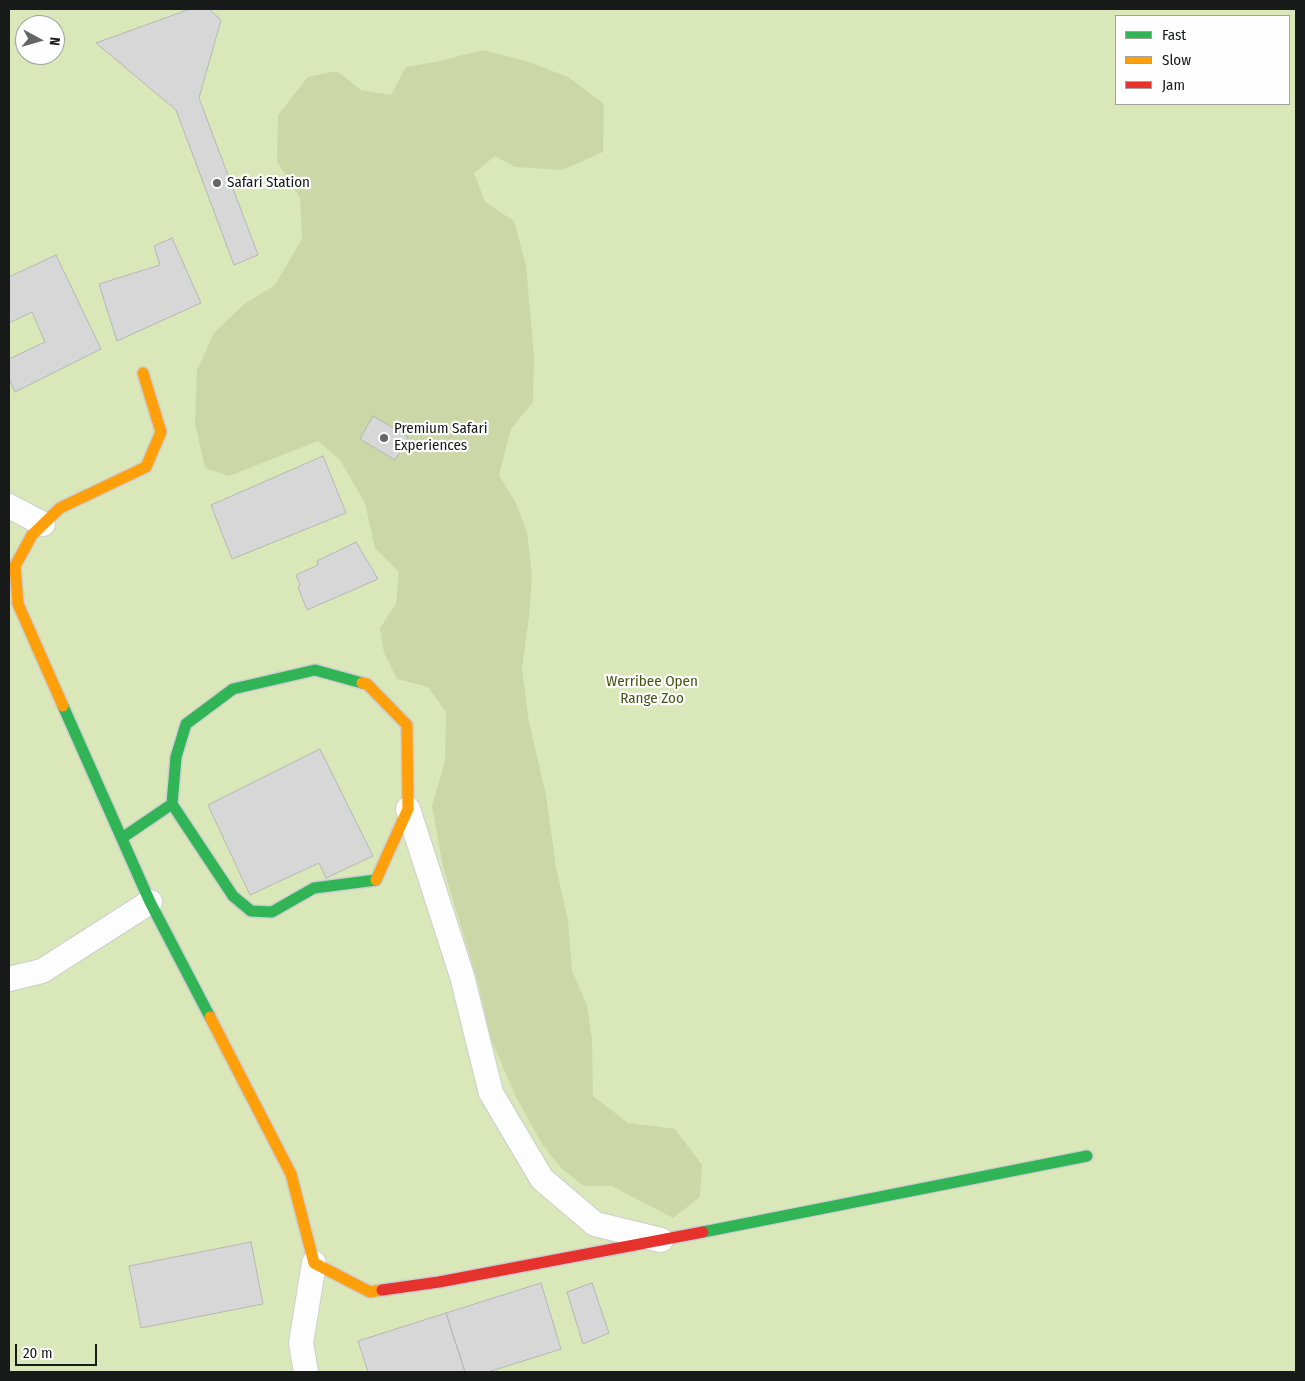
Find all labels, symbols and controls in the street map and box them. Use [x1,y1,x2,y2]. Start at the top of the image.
north arrow [15,15,65,65]
legend [1115,15,1290,105]
text: Fast [1162,26,1186,44]
text: N [46,36,63,47]
text: Slow [1162,51,1191,69]
text: Jam [1162,76,1185,94]
place label: Safari Station [227,174,310,192]
marker: Safari Station [211,177,223,189]
place label: Premium Safari Experiences [394,420,487,455]
marker: Premium Safari Experiences [378,432,390,444]
park label: Werribee Open Range Zoo [606,673,698,708]
scale bar [18,1334,100,1366]
text: 20 m [23,1344,53,1362]

